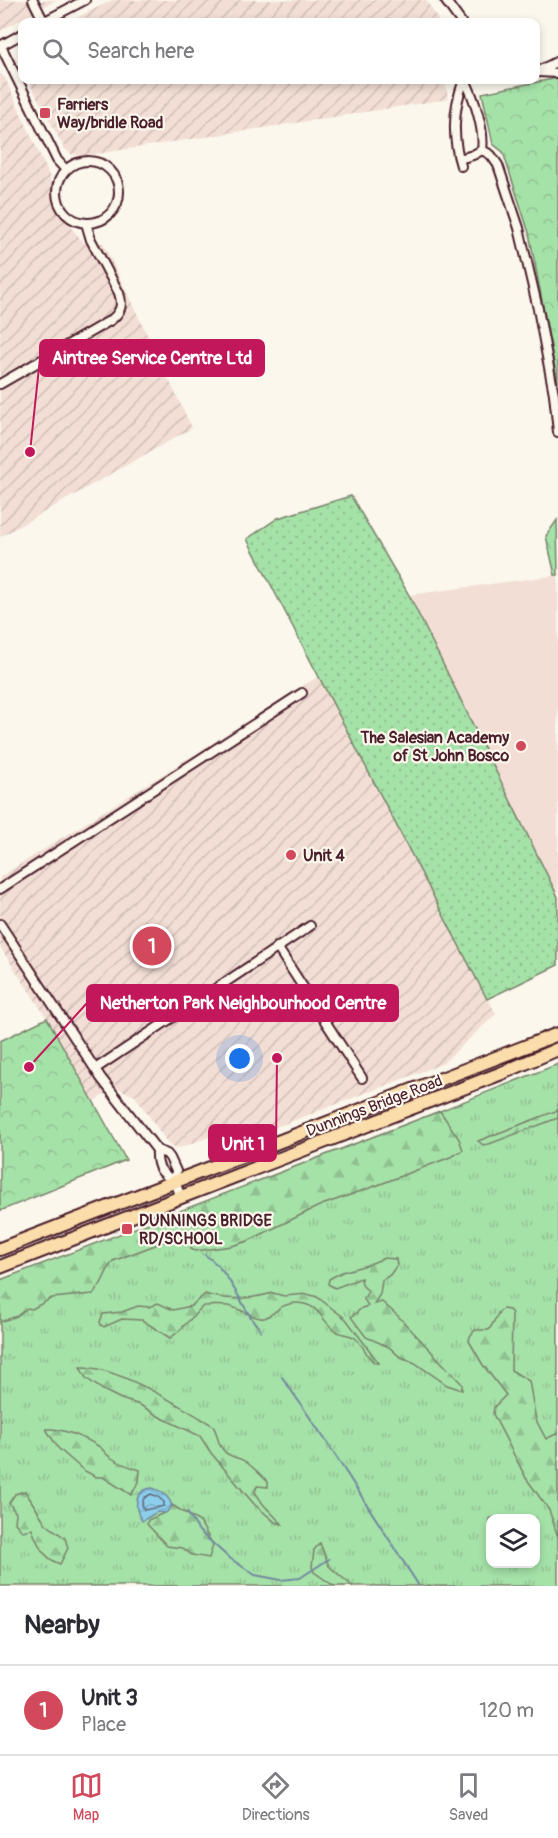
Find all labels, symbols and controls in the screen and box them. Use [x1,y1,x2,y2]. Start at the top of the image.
search box [18,18,540,84]
icon: search [39,35,72,68]
text: Search here [87,37,194,65]
place label: Farriers Way/bridle Road [57,95,163,133]
marker: Farriers Way/bridle Road [38,106,52,120]
callout: Aintree Service Centre Ltd [40,340,264,376]
text: Aintree Service Centre Ltd [52,347,253,370]
place label: The Salesian Academy of St John Bosco [360,728,509,766]
marker: The Salesian Academy of St John Bosco [514,739,528,753]
place label: Unit 4 [303,846,345,866]
marker: Unit 4 [284,848,298,862]
pin: 1 [132,924,172,968]
callout: Netherton Park Neighbourhood Centre [87,985,398,1021]
text: Netherton Park Neighbourhood Centre [100,992,387,1015]
your location [225,1044,254,1073]
street label: Dunnings Bridge Road [303,1071,445,1141]
callout: Unit 1 [209,1125,276,1161]
text: Unit 1 [221,1133,265,1156]
place label: DUNNINGS BRIDGE RD/SCHOOL [139,1211,272,1249]
marker: DUNNINGS BRIDGE RD/SCHOOL [120,1222,134,1236]
map controls [486,1514,540,1568]
button: layers [486,1514,540,1568]
text: Nearby [24,1609,100,1641]
text: Unit 3 [81,1684,138,1712]
text: 1 [40,1698,47,1723]
text: 120 m [479,1698,534,1723]
text: Place [81,1712,126,1737]
tab: Map [70,1769,103,1825]
tab: Directions [242,1769,310,1825]
tab: Saved [449,1769,488,1825]

